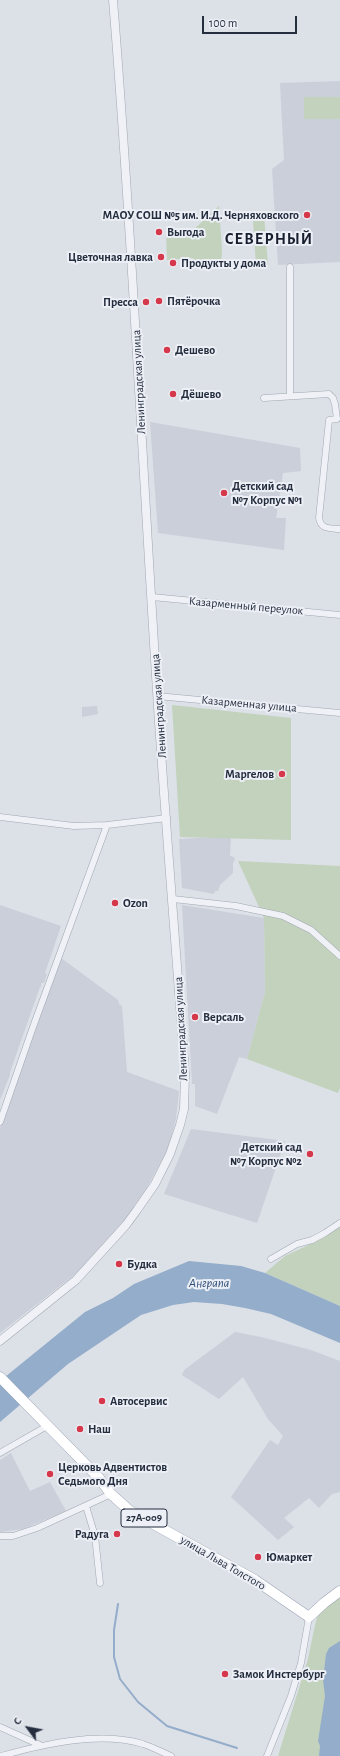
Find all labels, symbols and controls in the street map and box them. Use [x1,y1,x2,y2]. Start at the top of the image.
scale bar [204,8,299,34]
text: 100 m [209,17,237,29]
place label: МАОУ СОШ №5 им. И.Д. Черняховского [103,208,299,222]
marker: МАОУ СОШ №5 им. И.Д. Черняховского [302,210,312,220]
place label: Выгода [167,225,204,239]
marker: Выгода [154,227,164,237]
district label: СЕВЕРНЫЙ [225,229,313,249]
place label: Цветочная лавка [68,250,153,264]
marker: Цветочная лавка [156,252,166,262]
place label: Продукты у дома [181,256,266,270]
marker: Продукты у дома [168,258,178,268]
place label: Пятёрочка [167,294,220,308]
place label: Пресса [103,295,138,309]
marker: Пятёрочка [154,296,164,306]
marker: Пресса [141,297,151,307]
street label: Ленинградская улица [129,329,149,435]
place label: Дешево [175,343,215,357]
marker: Дешево [162,345,172,355]
place label: Дёшево [181,387,221,401]
marker: Дёшево [168,389,178,399]
place label: Детский сад №7 Корпус №1 [232,479,303,507]
marker: Детский сад №7 Корпус №1 [219,488,229,498]
street label: Казарменный переулок [188,594,304,618]
street label: Ленинградская улица [148,653,170,759]
street label: Казарменная улица [201,693,297,715]
place label: Маргелов [225,767,274,781]
marker: Маргелов [277,769,287,779]
place label: Ozon [123,896,148,910]
marker: Ozon [110,898,120,908]
street label: Ленинградская улица [171,976,191,1082]
place label: Версаль [203,1010,244,1024]
marker: Версаль [190,1012,200,1022]
place label: Детский сад №7 Корпус №2 [230,1140,302,1168]
marker: Детский сад №7 Корпус №2 [305,1149,315,1159]
place label: Будка [127,1257,157,1271]
marker: Будка [114,1259,124,1269]
water label: Анграпа [189,1275,229,1291]
place label: Автосервис [110,1394,167,1408]
marker: Автосервис [97,1396,107,1406]
place label: Наш [88,1422,111,1436]
marker: Наш [75,1424,85,1434]
place label: Церковь Адвентистов Седьмого Дня [58,1460,167,1488]
marker: Церковь Адвентистов Седьмого Дня [45,1469,55,1479]
road number: 27А-009 [121,1509,167,1527]
place label: Радуга [75,1527,109,1541]
marker: Радуга [112,1529,122,1539]
street label: улица Льва Толстого [178,1533,268,1593]
place label: Юмаркет [266,1550,312,1564]
marker: Юмаркет [253,1552,263,1562]
place label: Замок Инстербург [233,1667,324,1681]
marker: Замок Инстербург [220,1669,230,1679]
north arrow [8,1708,48,1748]
text: С [11,1716,24,1727]

